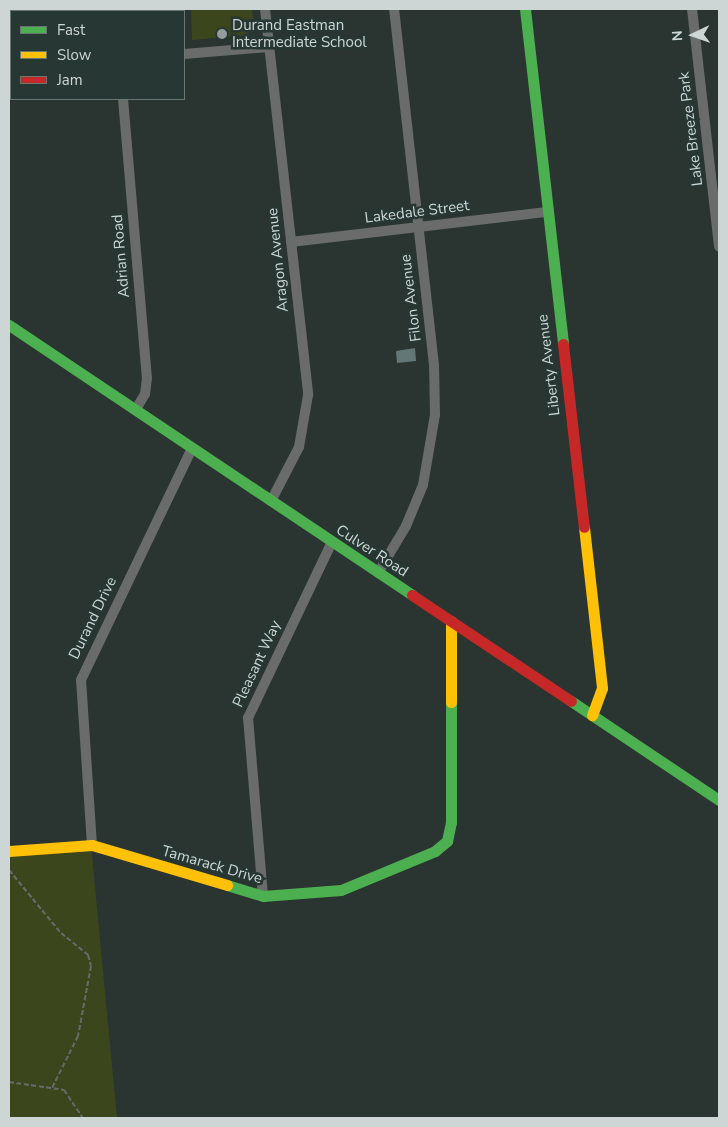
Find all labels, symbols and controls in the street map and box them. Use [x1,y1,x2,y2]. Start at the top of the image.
legend [10,10,185,100]
north arrow [668,10,718,60]
place label: Durand Eastman Intermediate School [232,16,367,51]
text: Fast [57,20,85,40]
marker: Durand Eastman Intermediate School [216,28,228,40]
text: N [668,30,687,42]
text: Slow [57,45,91,65]
text: Jam [57,70,83,90]
street label: Lake Breeze Park [675,71,707,187]
street label: Lakedale Street [364,197,470,227]
street label: Aragon Avenue [264,207,292,313]
street label: Adrian Road [108,214,134,298]
street label: Filon Avenue [397,253,425,343]
street label: Liberty Avenue [534,313,564,417]
street label: Culver Road [333,521,411,581]
street label: Durand Drive [65,574,121,662]
street label: Pleasant Way [229,618,285,710]
street label: Tamarack Drive [160,842,264,888]

